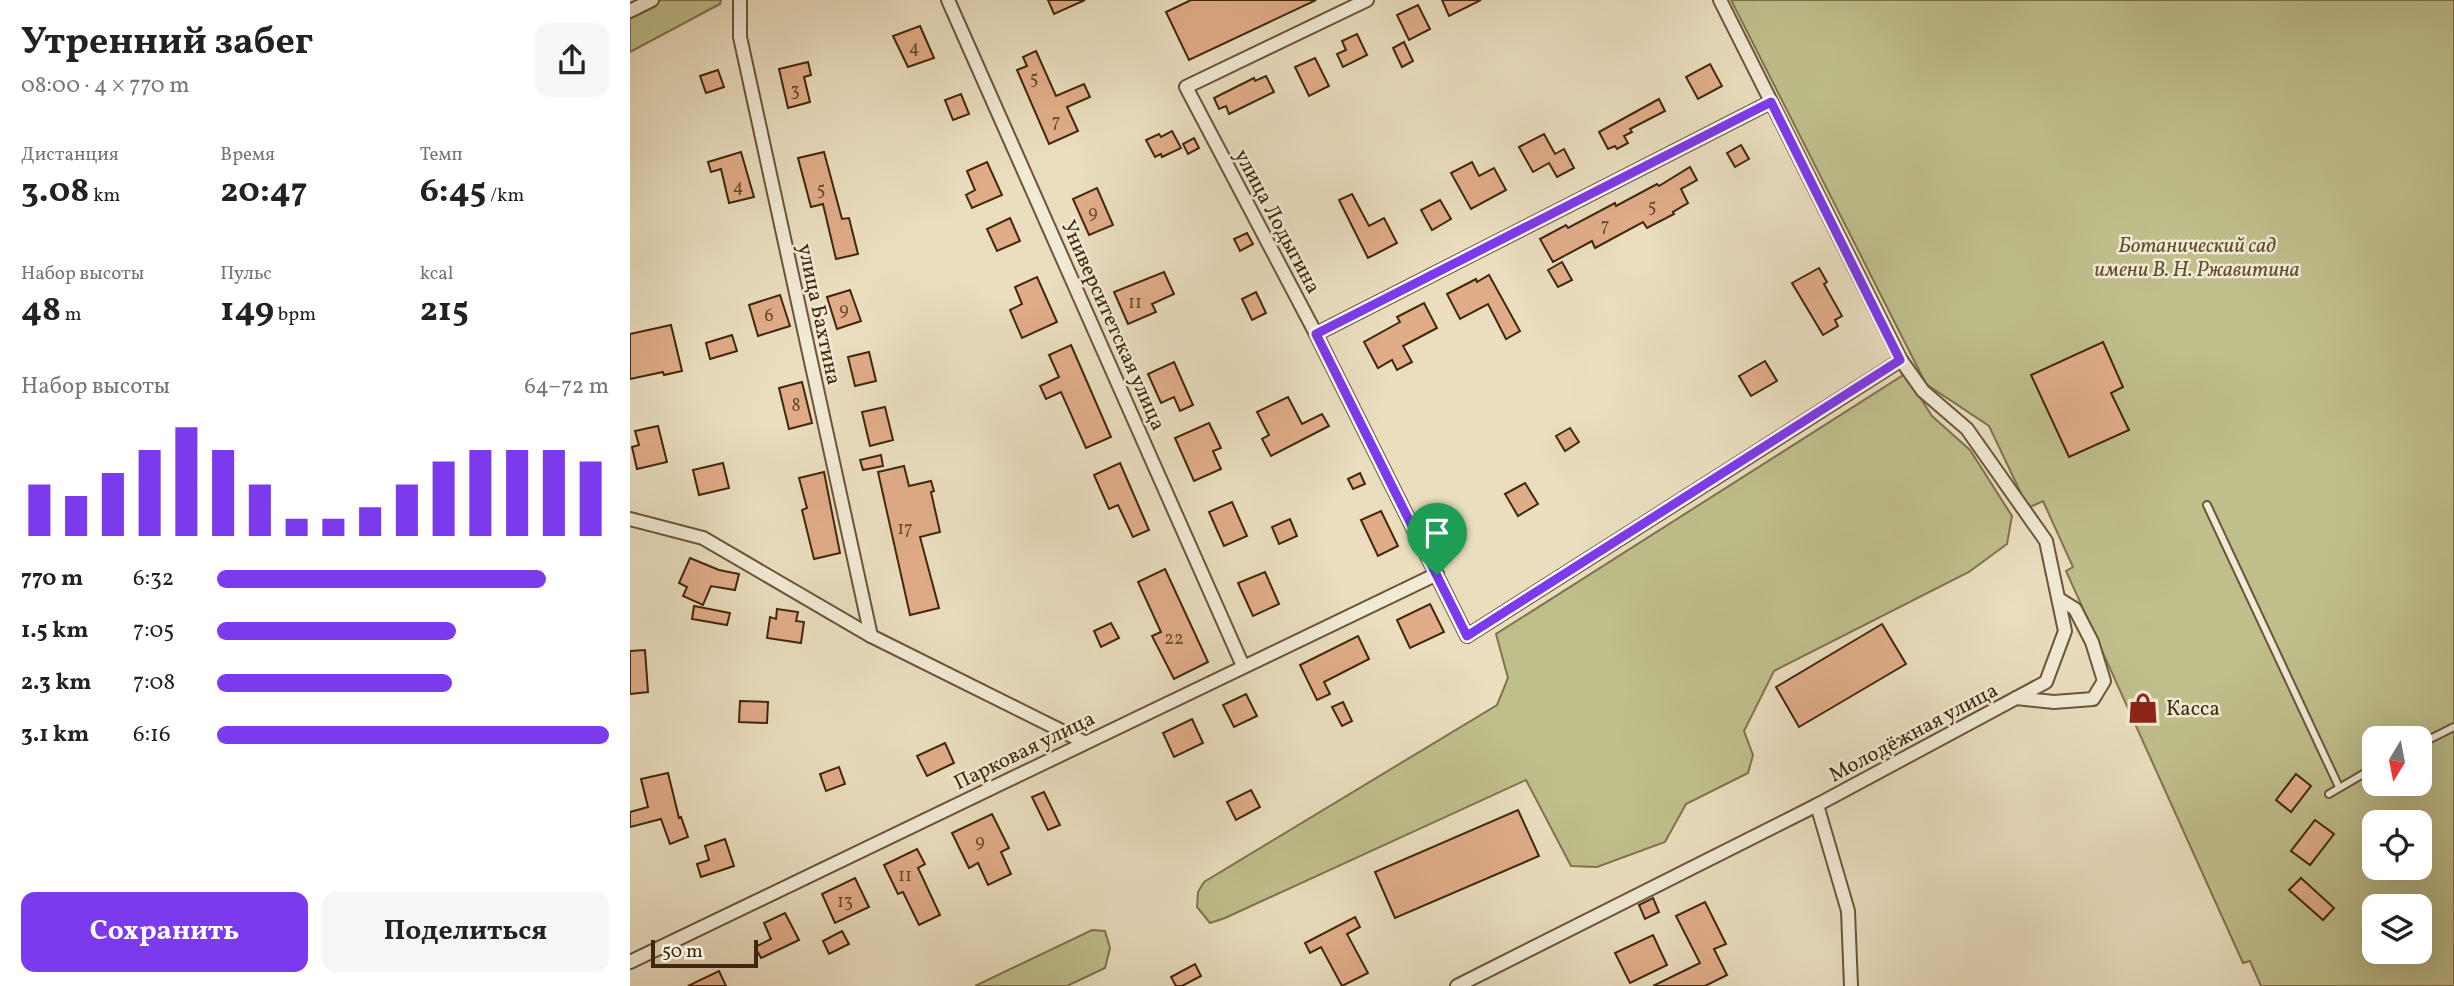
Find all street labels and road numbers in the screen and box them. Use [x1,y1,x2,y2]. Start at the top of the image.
street label: улица Лодыгина [1226,144,1327,299]
street label: Университетская улица [1053,216,1172,435]
street label: улица Бахтина [789,241,848,387]
street label: Молодёжная улица [1824,676,2003,790]
street label: Парковая улица [949,705,1100,798]

